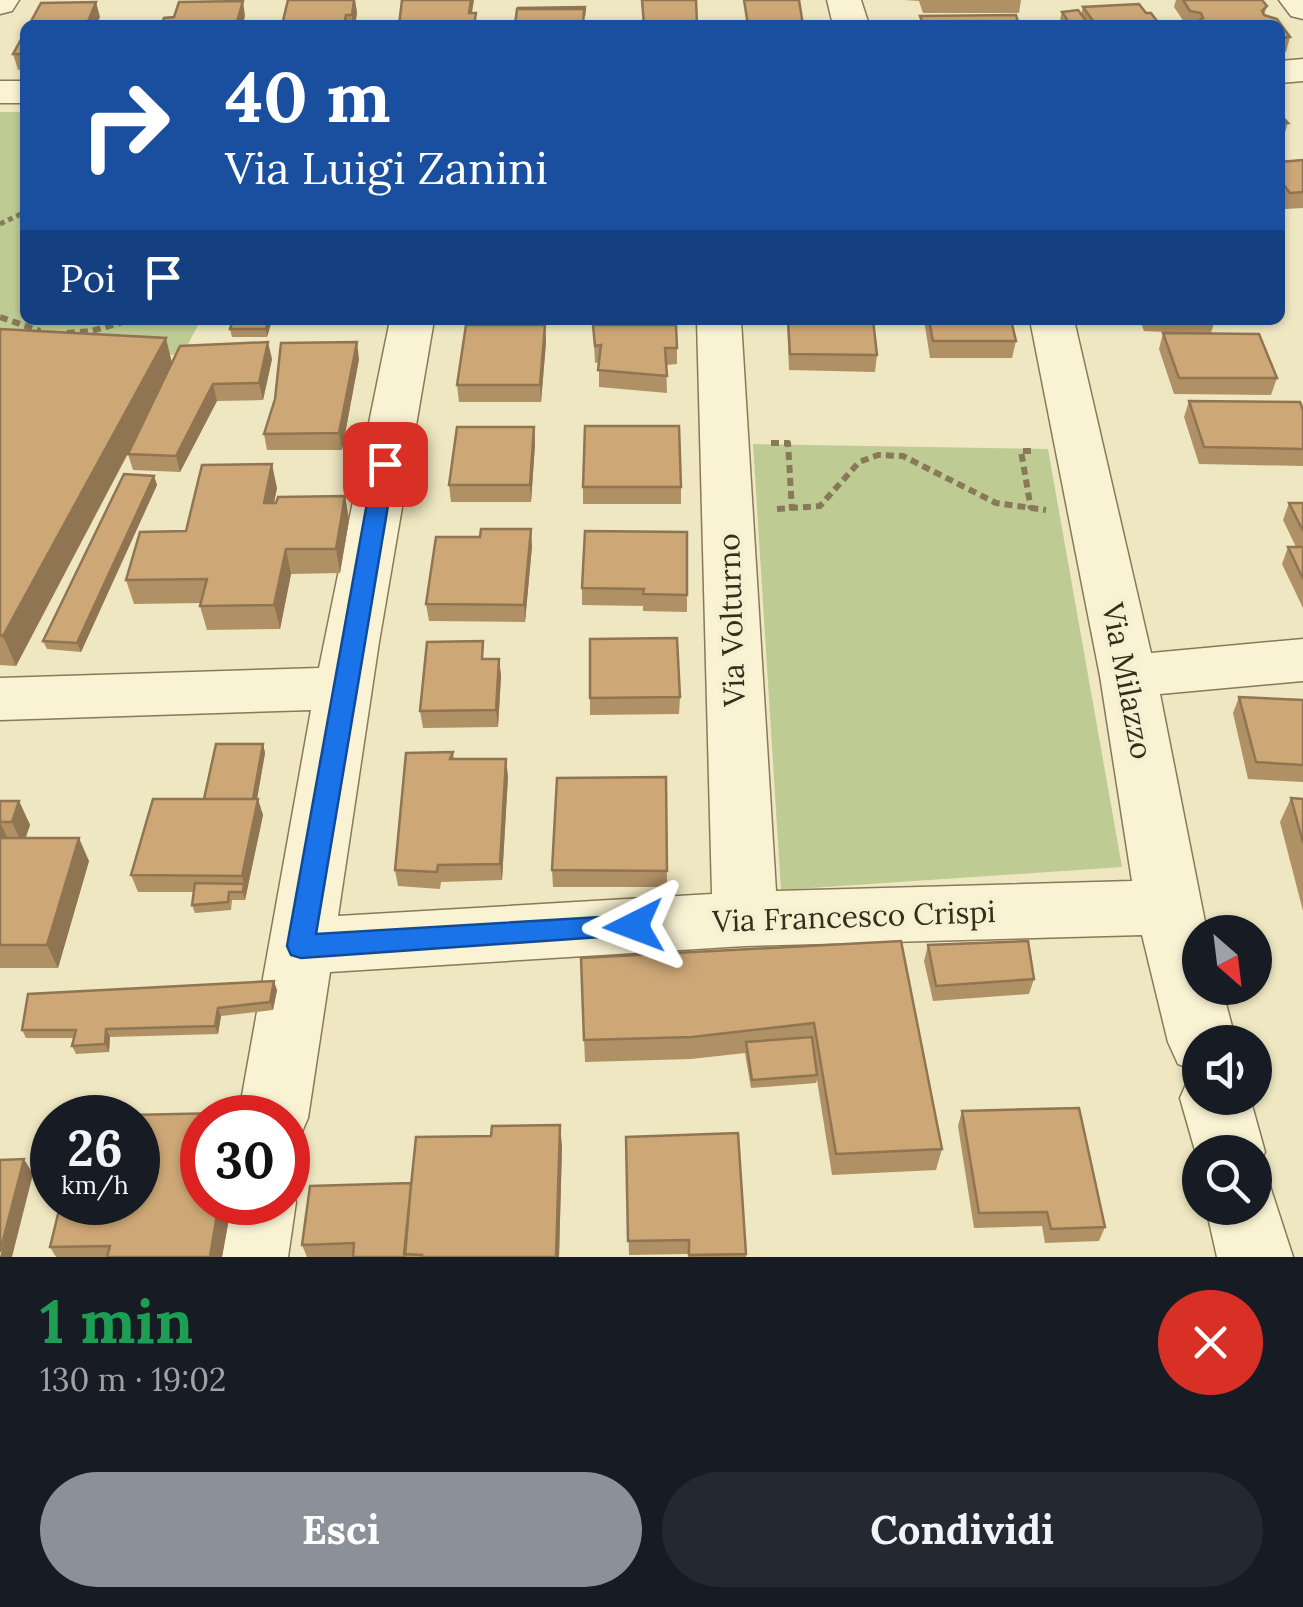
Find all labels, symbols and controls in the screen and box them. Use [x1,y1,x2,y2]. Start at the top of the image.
text: 40 m [225,52,391,141]
icon: right [60,60,190,190]
text: Via Luigi Zanini [225,139,548,196]
icon: arrive [136,250,191,305]
text: Poi [60,254,116,302]
pin [343,422,428,507]
icon: arrive [358,437,413,492]
street label: Via Volturno [709,533,753,708]
street label: Via Milazzo [1094,598,1162,762]
position arrow [582,874,686,978]
street label: Via Francesco Crispi [711,892,996,940]
north arrow [1182,915,1272,1005]
map controls [1182,915,1272,1225]
button: sound [1182,1025,1272,1115]
speed limit sign: 30 [180,1095,310,1225]
text: 26 [67,1116,123,1180]
button: search [1182,1135,1272,1225]
text: km/h [61,1169,129,1201]
text: 1 min [40,1283,193,1359]
button: close [1158,1290,1263,1395]
text: 130 m · 19:02 [40,1359,226,1400]
button: Esci [40,1472,642,1587]
button: Condividi [662,1472,1263,1587]

